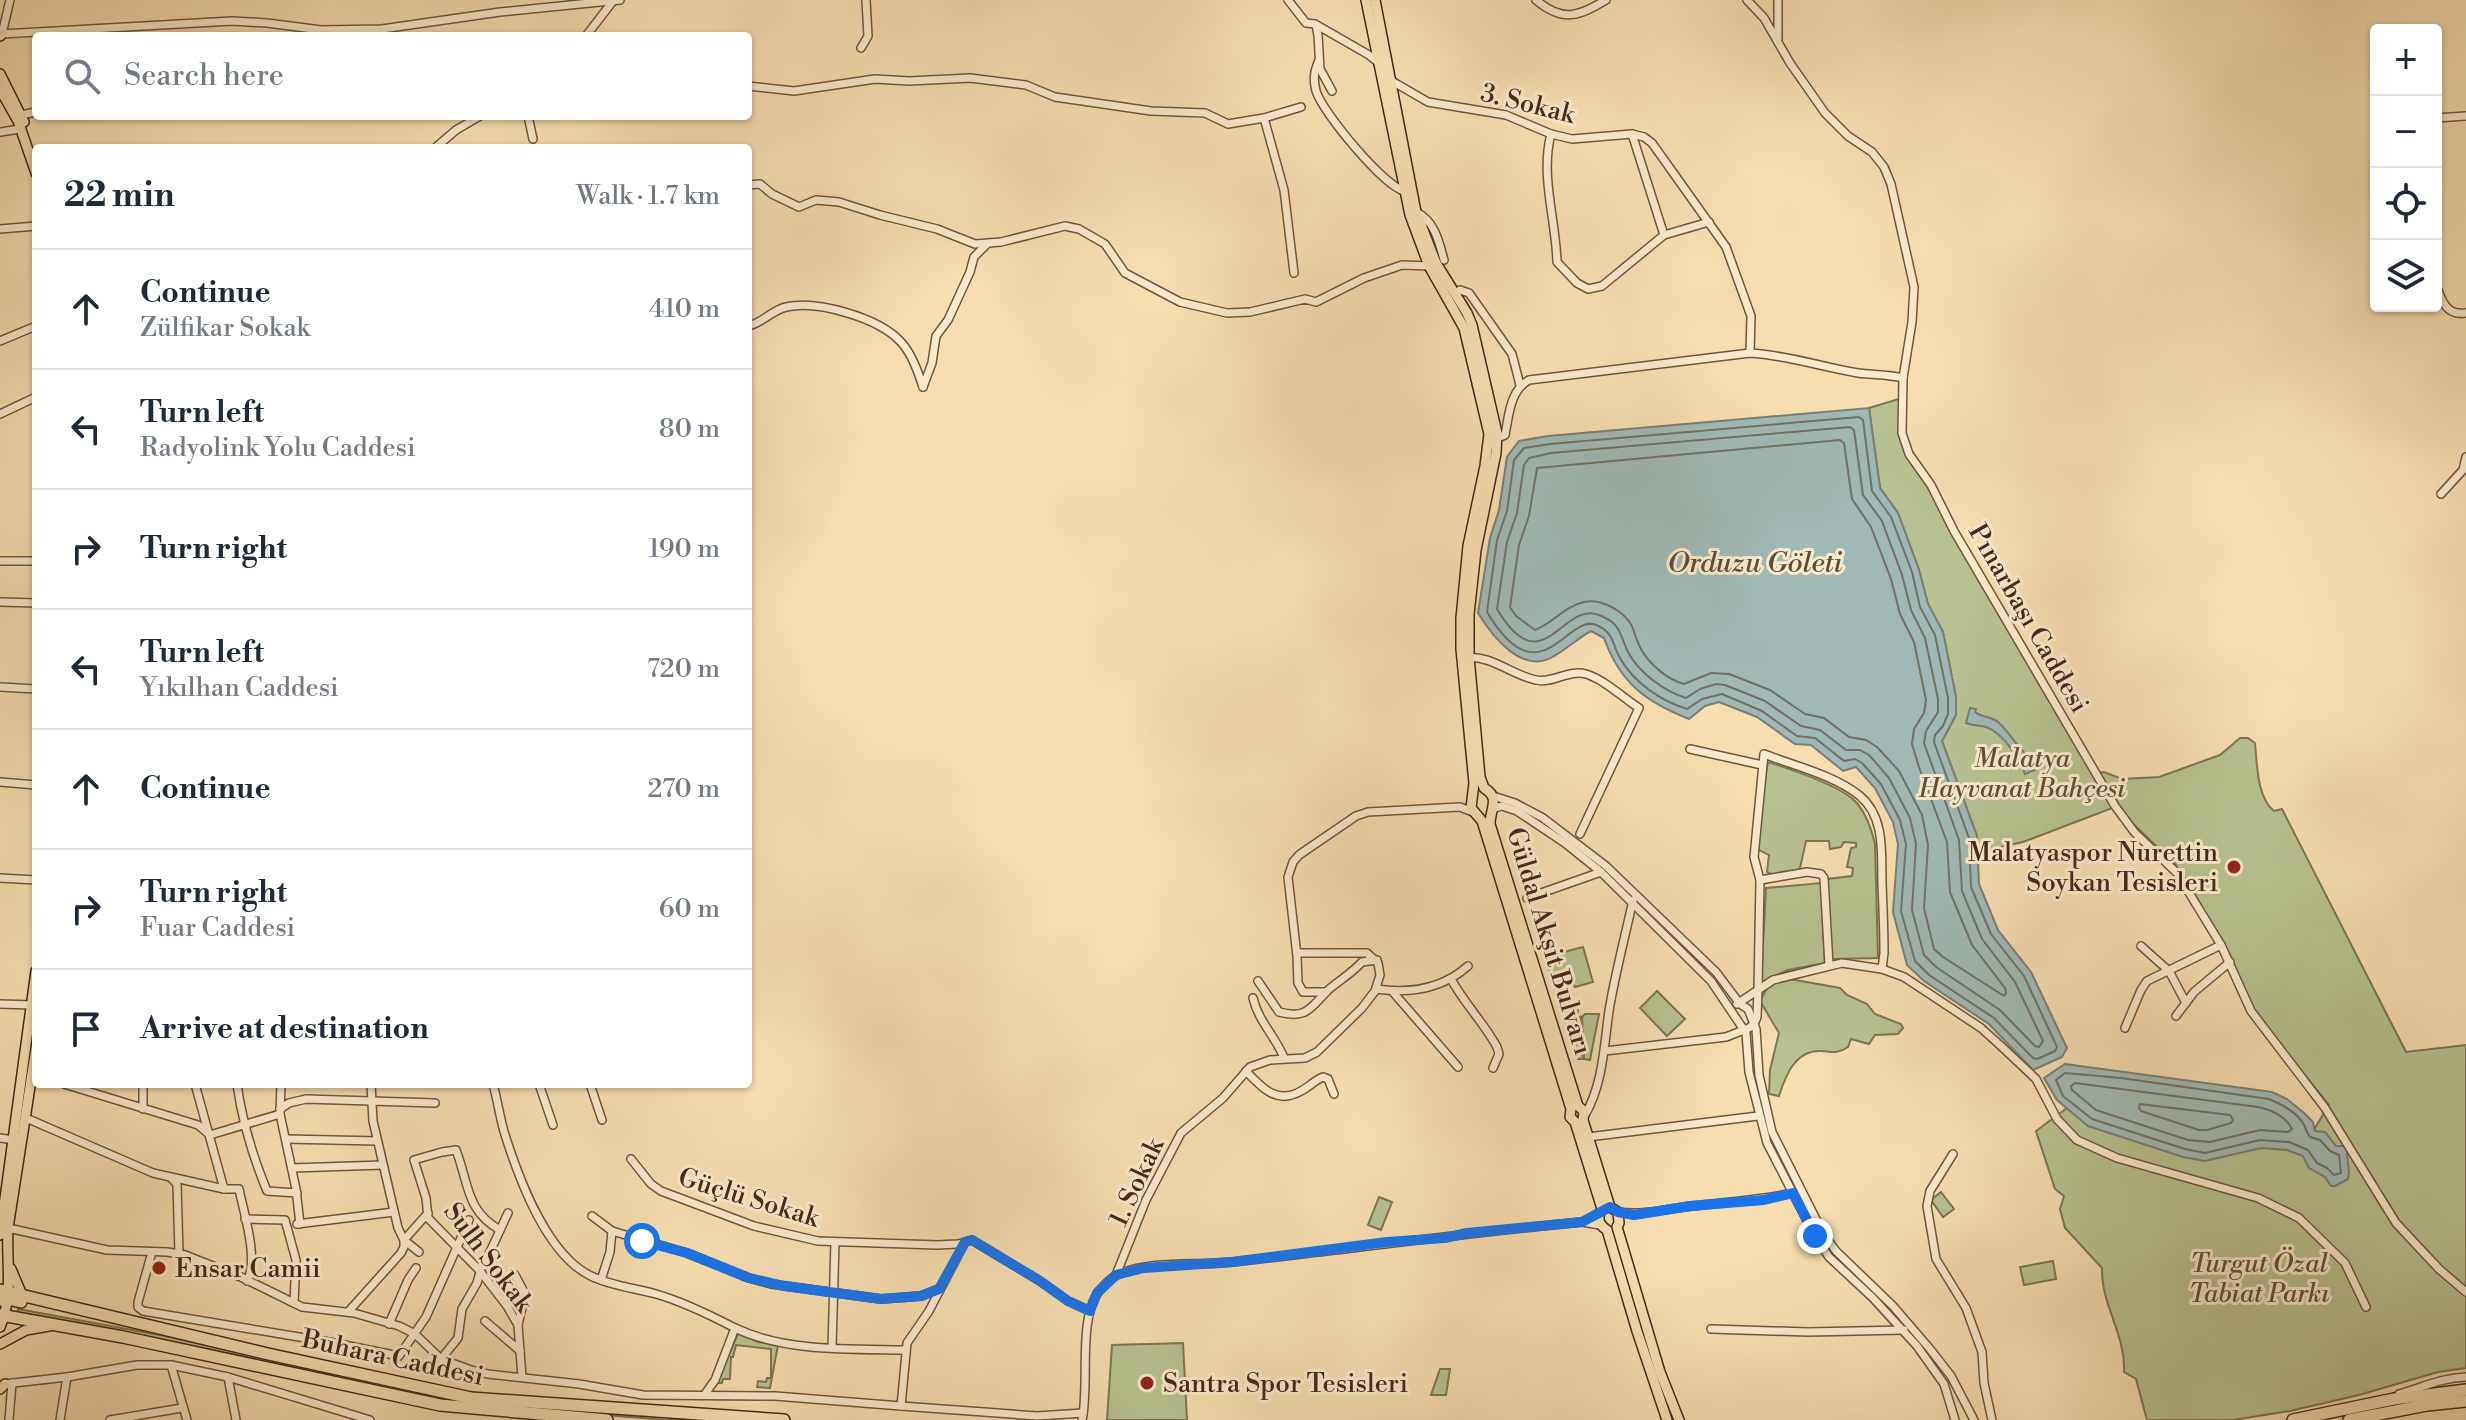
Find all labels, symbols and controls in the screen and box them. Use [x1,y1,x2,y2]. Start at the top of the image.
map controls [2370,24,2442,312]
button: + [2370,24,2442,96]
search box [32,32,752,120]
icon: search [60,54,104,98]
text: Search here [124,57,284,95]
street label: 3. Sokak [1477,77,1580,131]
button: − [2370,96,2442,168]
button: locate [2370,168,2442,240]
text: 22 min [64,175,175,217]
text: Walk · 1.7 km [576,180,720,212]
button: layers [2370,240,2442,312]
text: Continue [140,274,271,312]
icon: ahead [64,287,108,331]
text: 410 m [649,293,720,325]
text: Zülfikar Sokak [140,312,310,344]
text: Turn left [140,394,264,432]
icon: left [64,407,108,451]
text: 80 m [659,413,720,445]
text: Radyolink Yolu Caddesi [140,432,416,464]
street label: Pınarbaşı Caddesi [1961,518,2095,719]
icon: right [64,527,108,571]
text: Turn right [140,530,287,568]
text: 190 m [649,533,720,565]
water label: Orduzu Göleti [1667,546,1843,581]
text: Turn left [140,634,264,672]
icon: left [64,647,108,691]
text: 720 m [647,653,720,685]
text: Yıkılhan Caddesi [140,672,339,704]
park label: Malatya Hayvanat Bahçesi [1918,743,2126,805]
icon: ahead [64,767,108,811]
text: Continue [140,770,271,808]
text: 270 m [647,773,720,805]
street label: Güldal Akşit Bulvarı [1499,824,1599,1059]
place label: Malatyaspor Nurettin Soykan Tesisleri [1968,837,2218,899]
marker: Malatyaspor Nurettin Soykan Tesisleri [2225,858,2243,876]
text: Turn right [140,874,287,912]
icon: right [64,887,108,931]
text: 60 m [659,893,720,925]
text: Fuar Caddesi [140,912,295,944]
icon: arrive [64,1007,108,1051]
text: Arrive at destination [140,1010,429,1048]
street label: 1. Sokak [1103,1132,1172,1232]
street label: Güçlü Sokak [674,1161,824,1235]
street label: Sulh Sokak [437,1196,541,1320]
route end [1797,1218,1833,1254]
route start [624,1223,660,1259]
park label: Turgut Özal Tabiat Parkı [2189,1246,2330,1310]
place label: Ensar Camii [175,1253,321,1285]
marker: Ensar Camii [150,1259,168,1277]
street label: Buhara Caddesi [298,1323,487,1393]
place label: Santra Spor Tesisleri [1163,1368,1408,1400]
marker: Santra Spor Tesisleri [1138,1374,1156,1392]

